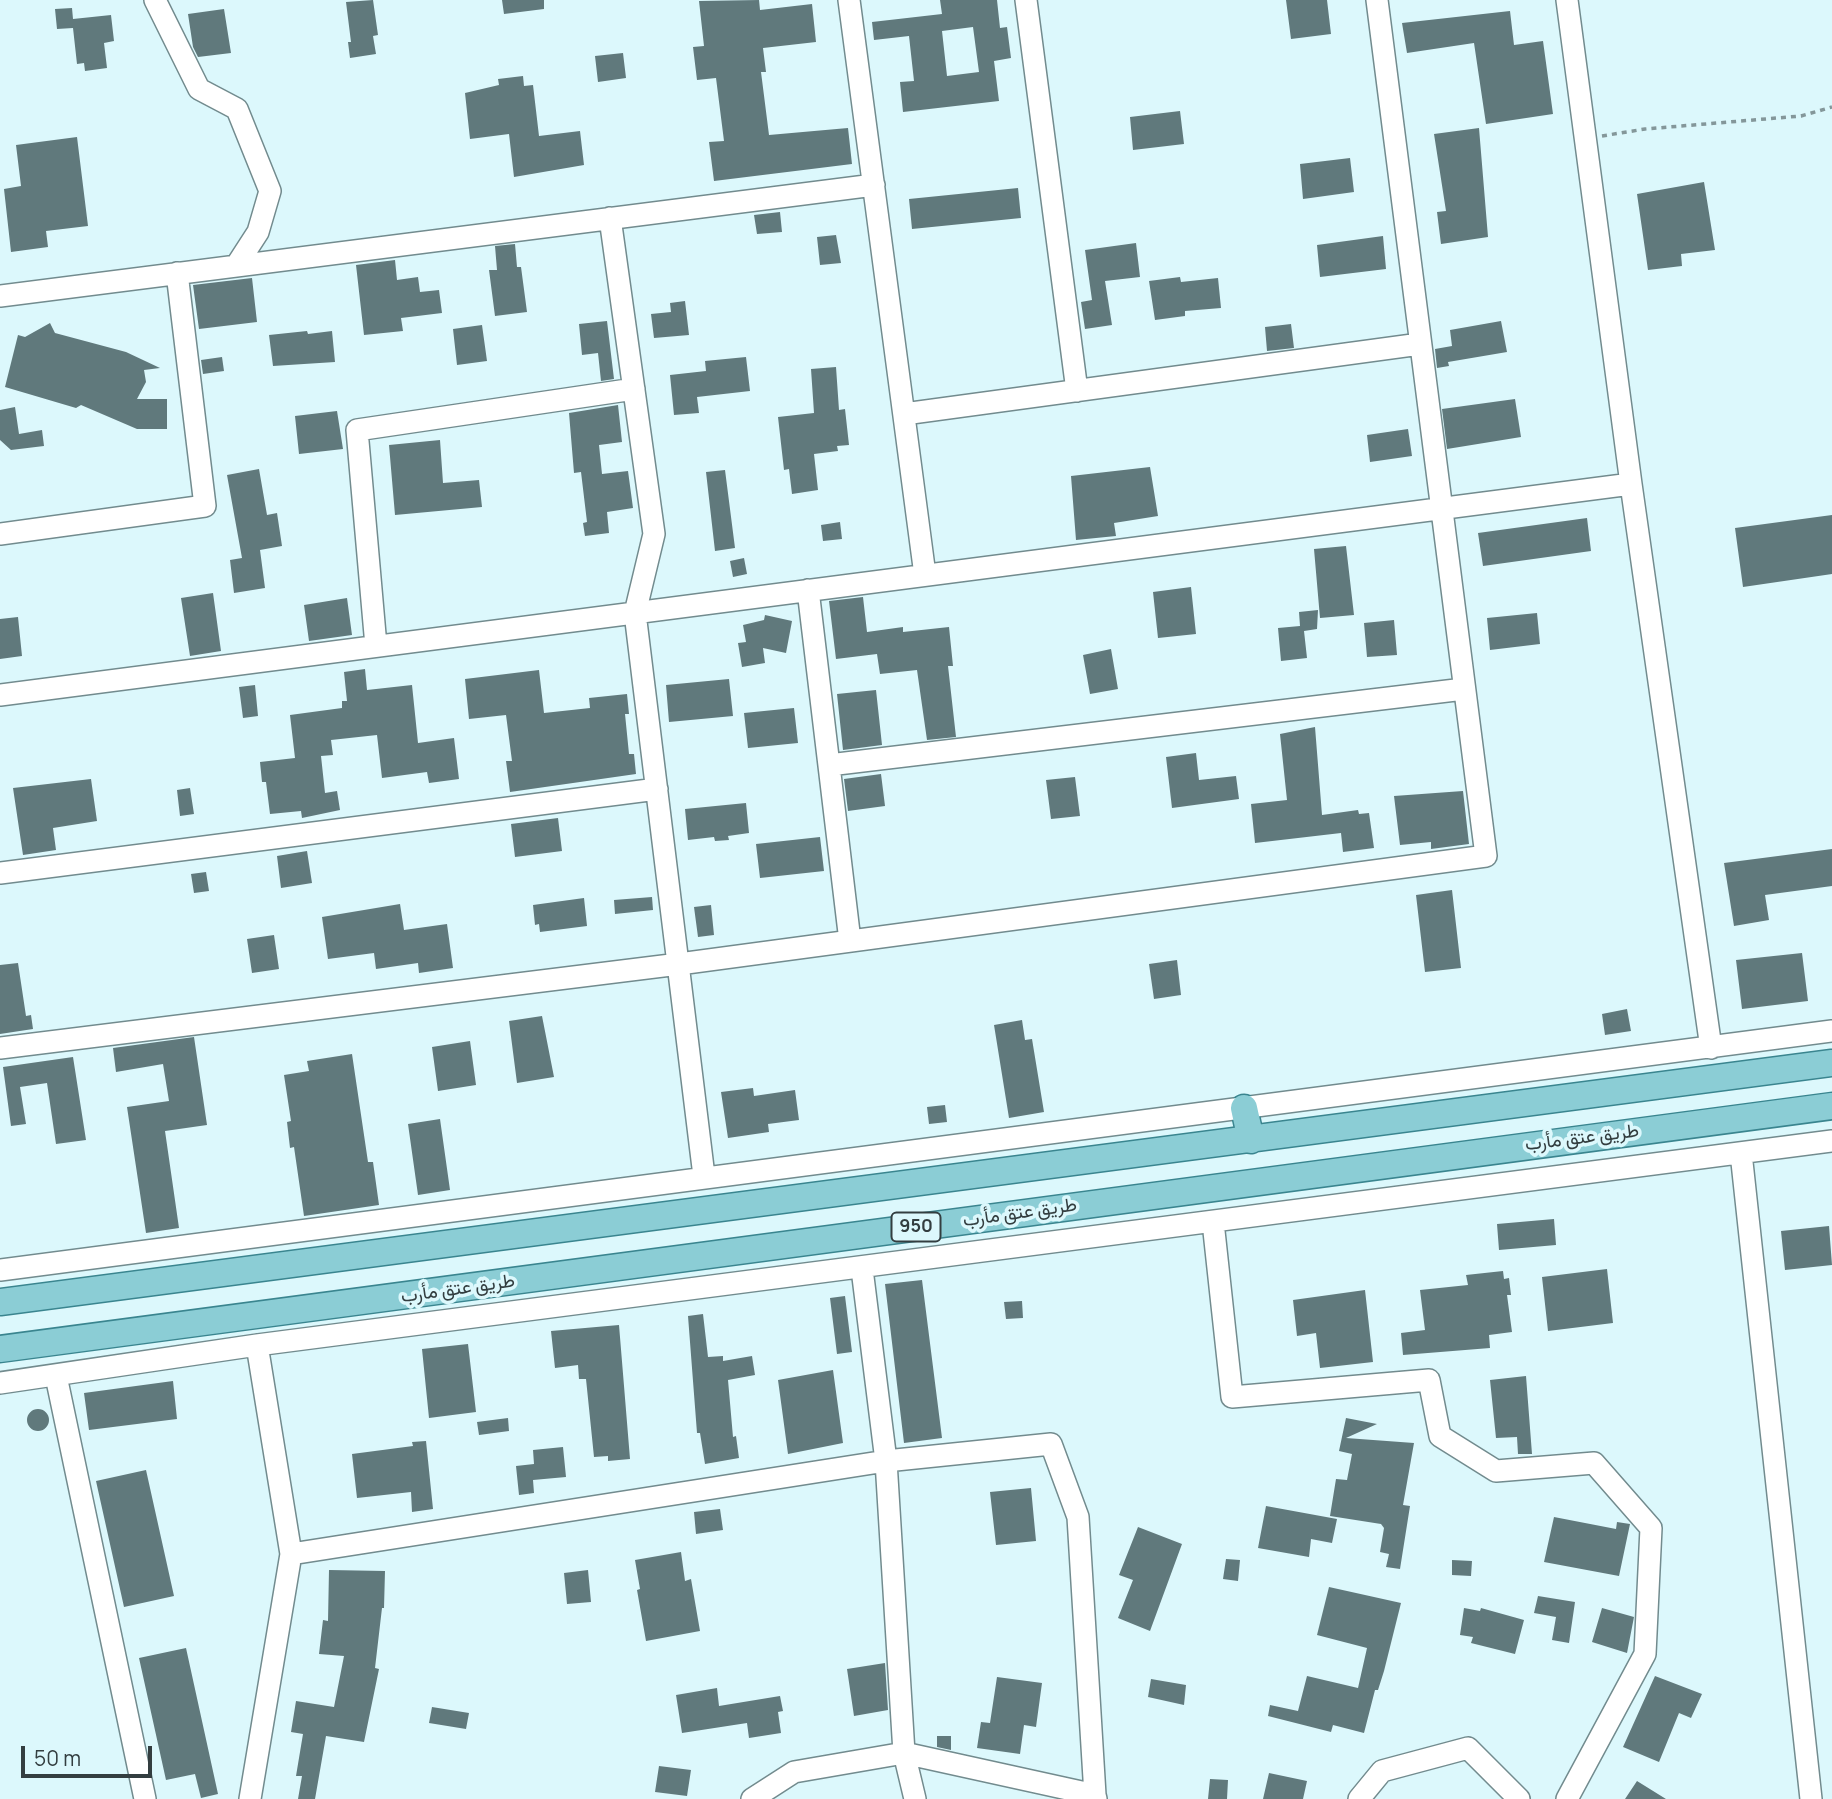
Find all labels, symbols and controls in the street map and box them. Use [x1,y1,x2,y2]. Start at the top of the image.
street label: طريق عتق مأرب [1524,1120,1640,1156]
street label: طريق عتق مأرب [962,1194,1078,1232]
road number: 950 [892,1212,940,1242]
street label: طريق عتق مأرب [400,1270,516,1308]
scale bar [24,1732,156,1776]
text: 50 m [34,1744,81,1772]

